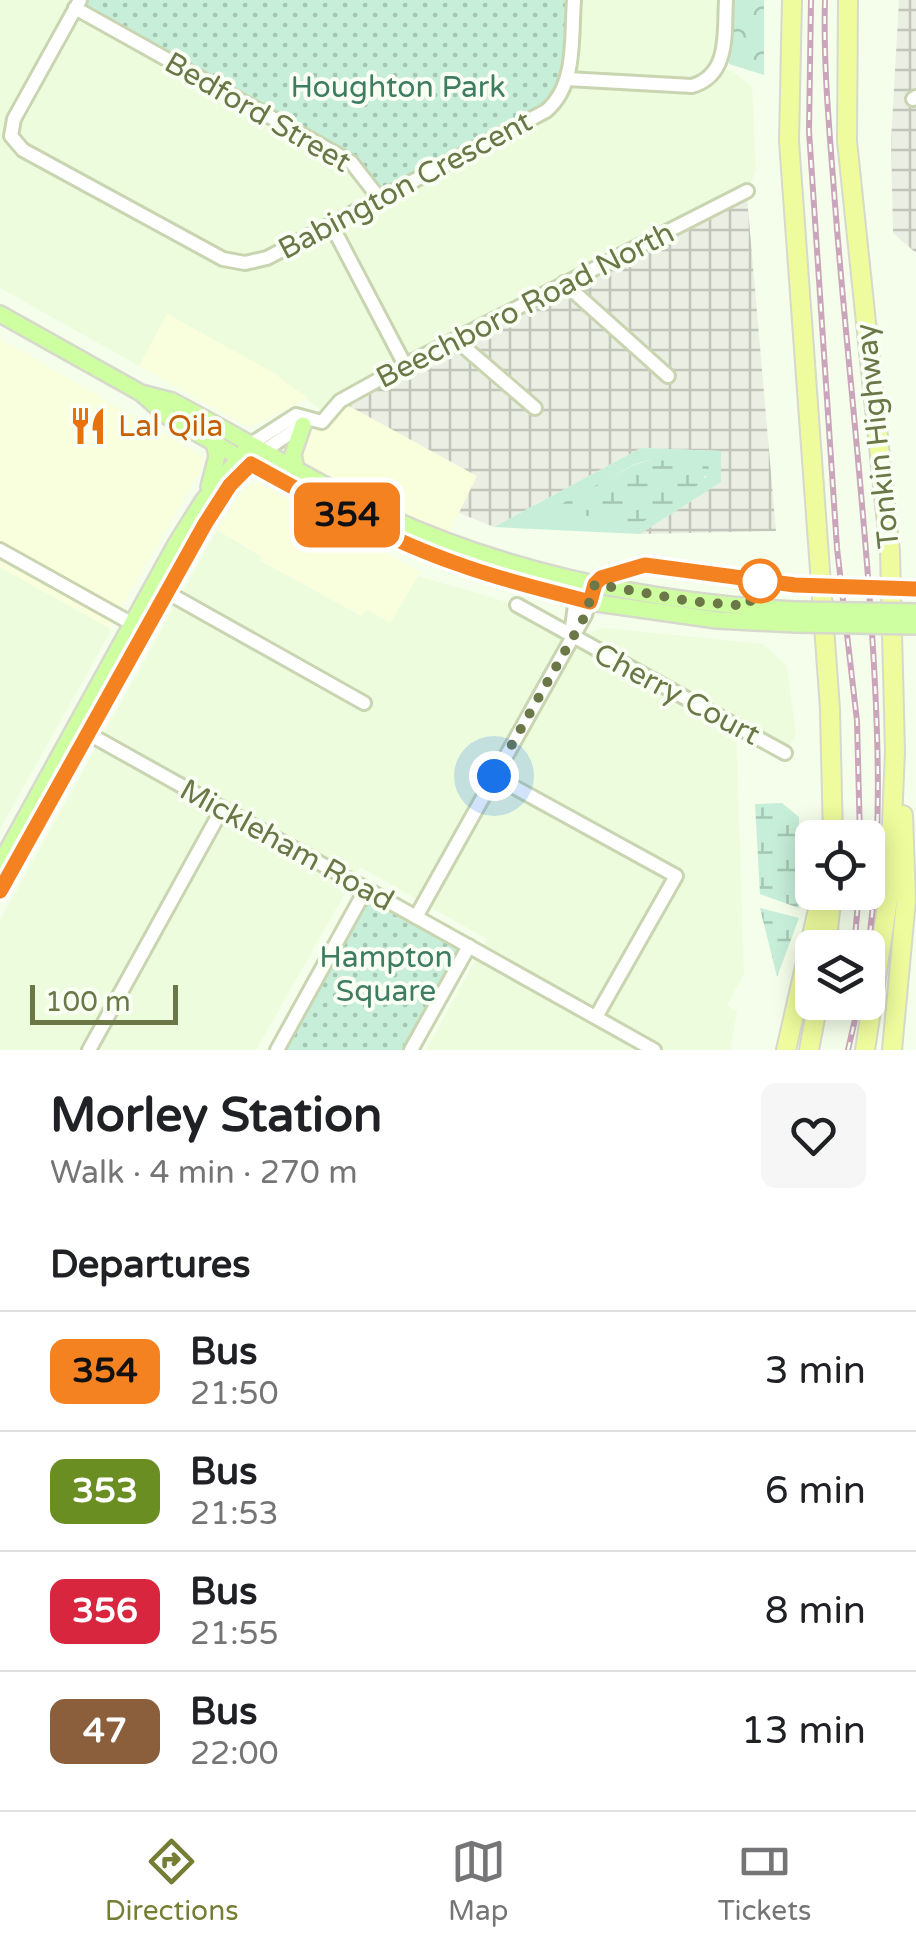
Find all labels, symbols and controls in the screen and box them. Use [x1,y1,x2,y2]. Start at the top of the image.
street label: Bedford Street [158,44,357,181]
park label: Houghton Park [290,69,506,106]
street label: Babington Crescent [272,103,538,268]
street label: Beechboro Road North [370,214,680,397]
street label: Tonkin Highway [847,322,908,550]
restaurant icon: Lal Qila [67,405,109,447]
place label: Lal Qila [118,408,223,445]
line badge: 354 [290,482,404,548]
text: 354 [314,494,380,536]
unlabelled marker [739,560,781,602]
street label: Cherry Court [587,635,766,754]
your location [469,751,519,801]
street label: Mickleham Road [173,771,400,920]
map controls [795,820,885,1020]
button: locate [795,820,885,910]
button: layers [795,930,885,1020]
park label: Hampton Square [319,939,453,1010]
scale bar [30,980,178,1024]
text: 100 m [45,985,131,1019]
button: heart [761,1083,866,1188]
text: Morley Station [50,1087,382,1145]
text: Walk · 4 min · 270 m [50,1154,358,1192]
text: Departures [50,1242,251,1288]
text: Bus [190,1329,257,1375]
text: 3 min [765,1348,866,1394]
text: 354 [72,1350,138,1392]
text: 21:50 [190,1375,279,1413]
text: Bus [190,1449,257,1495]
text: 6 min [765,1468,866,1514]
text: 353 [72,1470,138,1512]
text: 21:53 [190,1495,279,1533]
text: Bus [190,1569,257,1615]
text: 8 min [765,1588,866,1634]
text: 356 [72,1590,138,1632]
text: 21:55 [190,1615,279,1653]
text: Bus [190,1689,257,1735]
text: 13 min [741,1708,866,1754]
text: 47 [83,1710,127,1752]
text: 22:00 [190,1735,279,1773]
tab: Directions [105,1834,239,1928]
tab: Map [448,1834,508,1928]
tab: Tickets [718,1834,811,1928]

